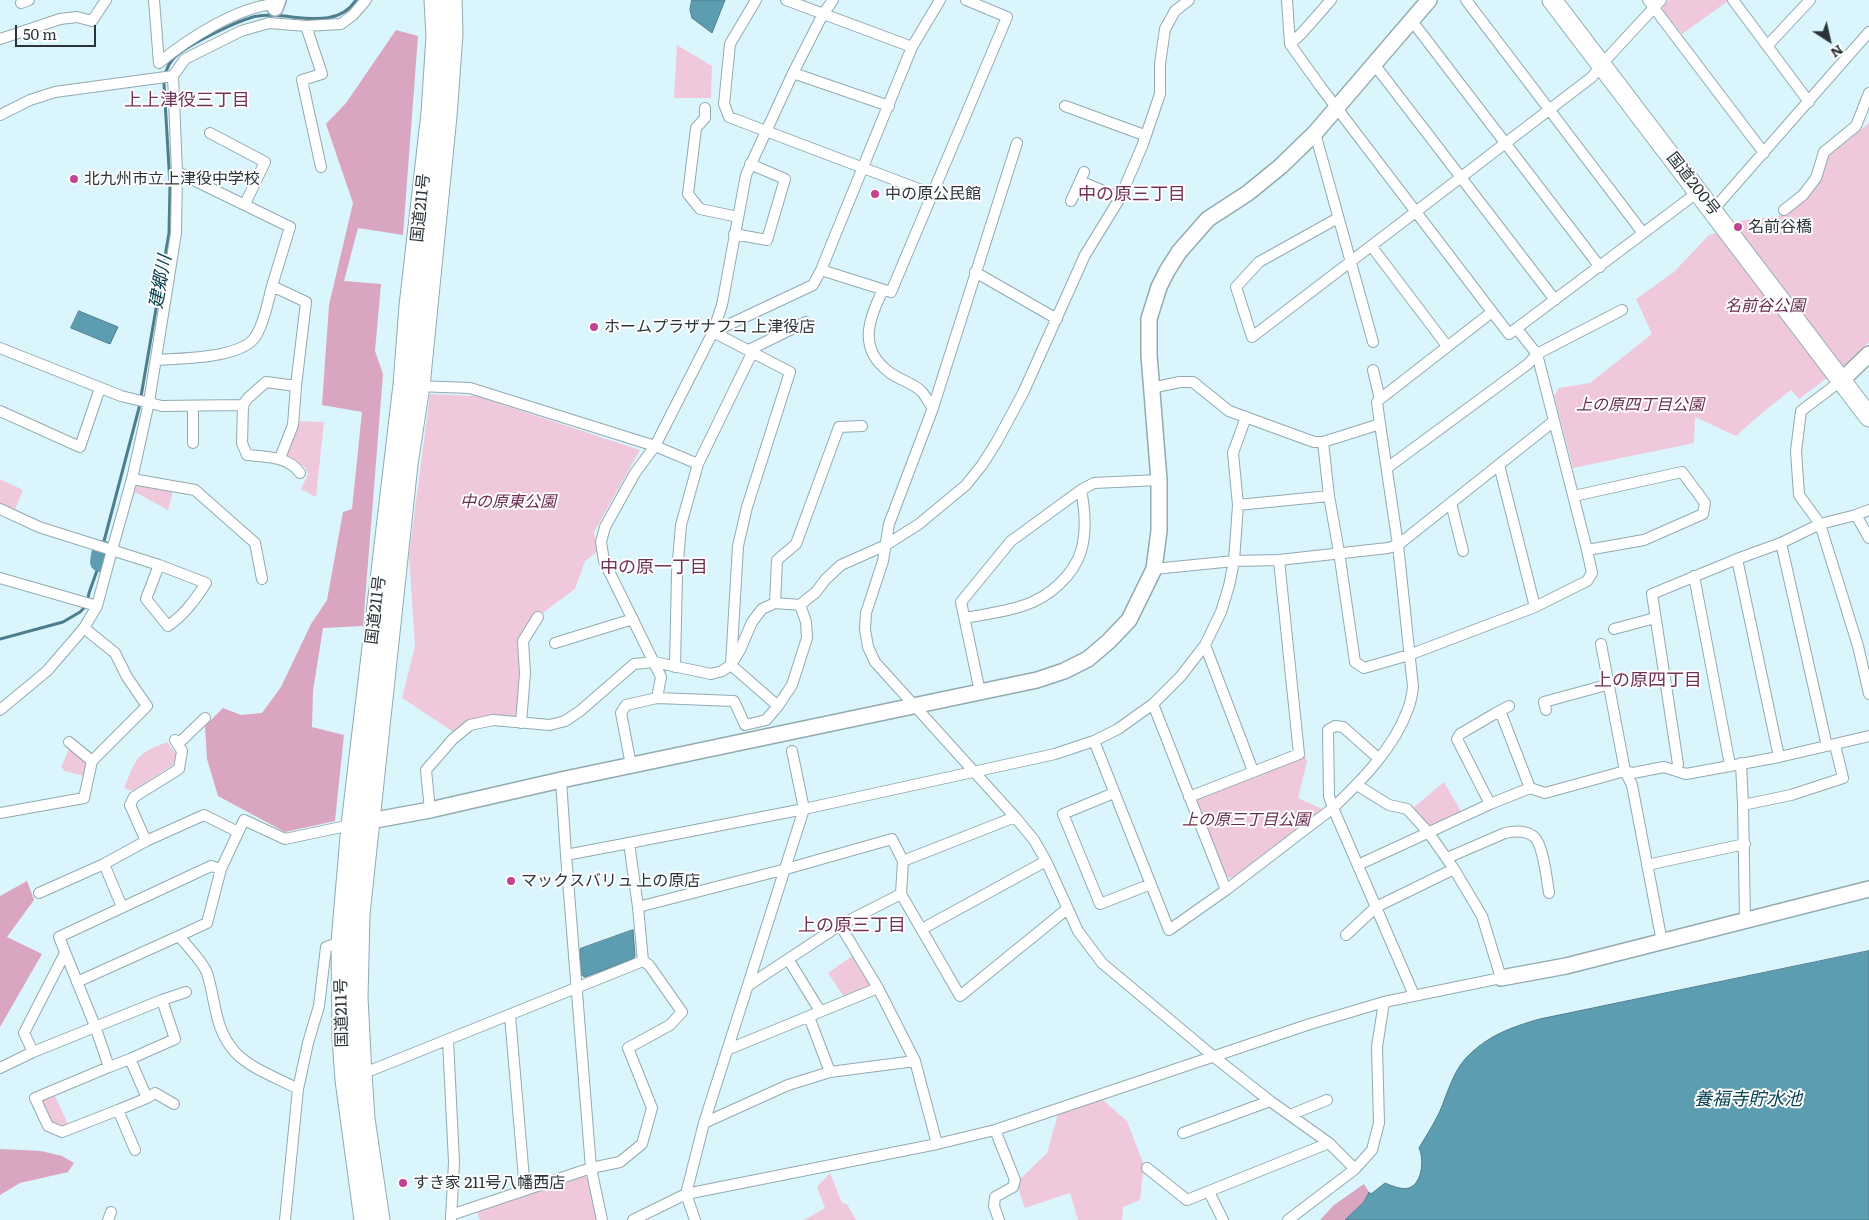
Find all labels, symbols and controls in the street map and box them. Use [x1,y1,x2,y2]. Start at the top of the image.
scale bar [18,15,99,47]
north arrow [1804,15,1854,65]
text: 50 m [23,22,57,45]
text: N [1827,41,1848,64]
district label: 上上津役三丁目 [124,90,250,112]
street label: 国道200号 [1662,149,1724,219]
place label: 北九州市立上津役中学校 [84,169,260,189]
marker: 北九州市立上津役中学校 [68,173,80,185]
street label: 国道211号 [408,173,434,243]
place label: 中の原公民館 [885,184,981,204]
district label: 中の原三丁目 [1078,184,1186,206]
marker: 中の原公民館 [869,188,881,200]
place label: 名前谷橋 [1748,217,1812,237]
marker: 名前谷橋 [1732,221,1744,233]
water label: 建郷川 [146,254,176,310]
park label: 名前谷公園 [1725,296,1805,316]
place label: ホームプラザナフコ 上津役店 [604,317,815,337]
marker: ホームプラザナフコ 上津役店 [588,321,600,333]
park label: 上の原四丁目公園 [1576,395,1704,415]
park label: 中の原東公園 [460,492,556,512]
district label: 中の原一丁目 [600,557,708,579]
street label: 国道211号 [362,575,390,645]
district label: 上の原四丁目 [1594,670,1702,692]
park label: 上の原三丁目公園 [1182,810,1310,830]
place label: マックスバリュ 上の原店 [521,871,700,891]
marker: マックスバリュ 上の原店 [505,875,517,887]
district label: 上の原三丁目 [798,915,906,937]
street label: 国道211号 [332,978,352,1048]
water label: 養福寺貯水池 [1694,1089,1802,1111]
place label: すき家 211号八幡西店 [413,1173,565,1193]
marker: すき家 211号八幡西店 [397,1177,409,1189]

